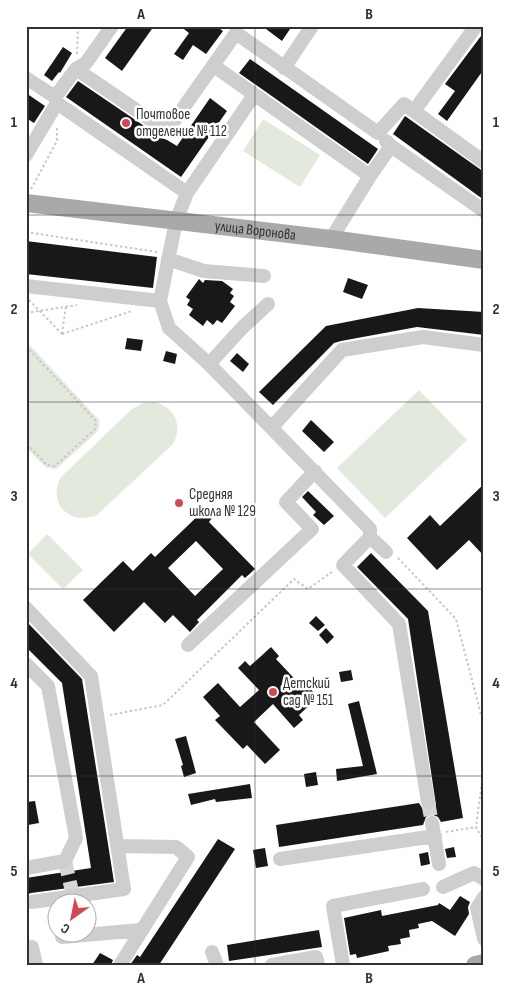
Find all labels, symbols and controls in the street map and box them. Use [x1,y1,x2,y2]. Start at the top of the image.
text: A [136,5,145,24]
text: B [365,5,373,24]
place label: Почтовое отделение № 112 [136,105,227,141]
text: 1 [11,113,18,132]
text: 1 [493,113,500,132]
marker: Почтовое отделение № 112 [120,117,132,129]
street label: улица Воронова [214,216,297,245]
text: 2 [10,300,18,319]
text: 2 [492,300,500,319]
place label: Средняя школа № 129 [189,485,256,521]
text: 3 [10,487,18,506]
text: 3 [492,487,500,506]
marker: Средняя школа № 129 [173,497,185,509]
text: 4 [10,674,18,693]
place label: Детский сад № 151 [283,674,334,710]
text: 4 [492,674,500,693]
marker: Детский сад № 151 [267,686,279,698]
text: 5 [10,862,18,881]
text: 5 [492,862,500,881]
north arrow [48,894,98,944]
text: С [58,919,73,938]
text: A [136,969,145,988]
text: B [365,969,373,988]

